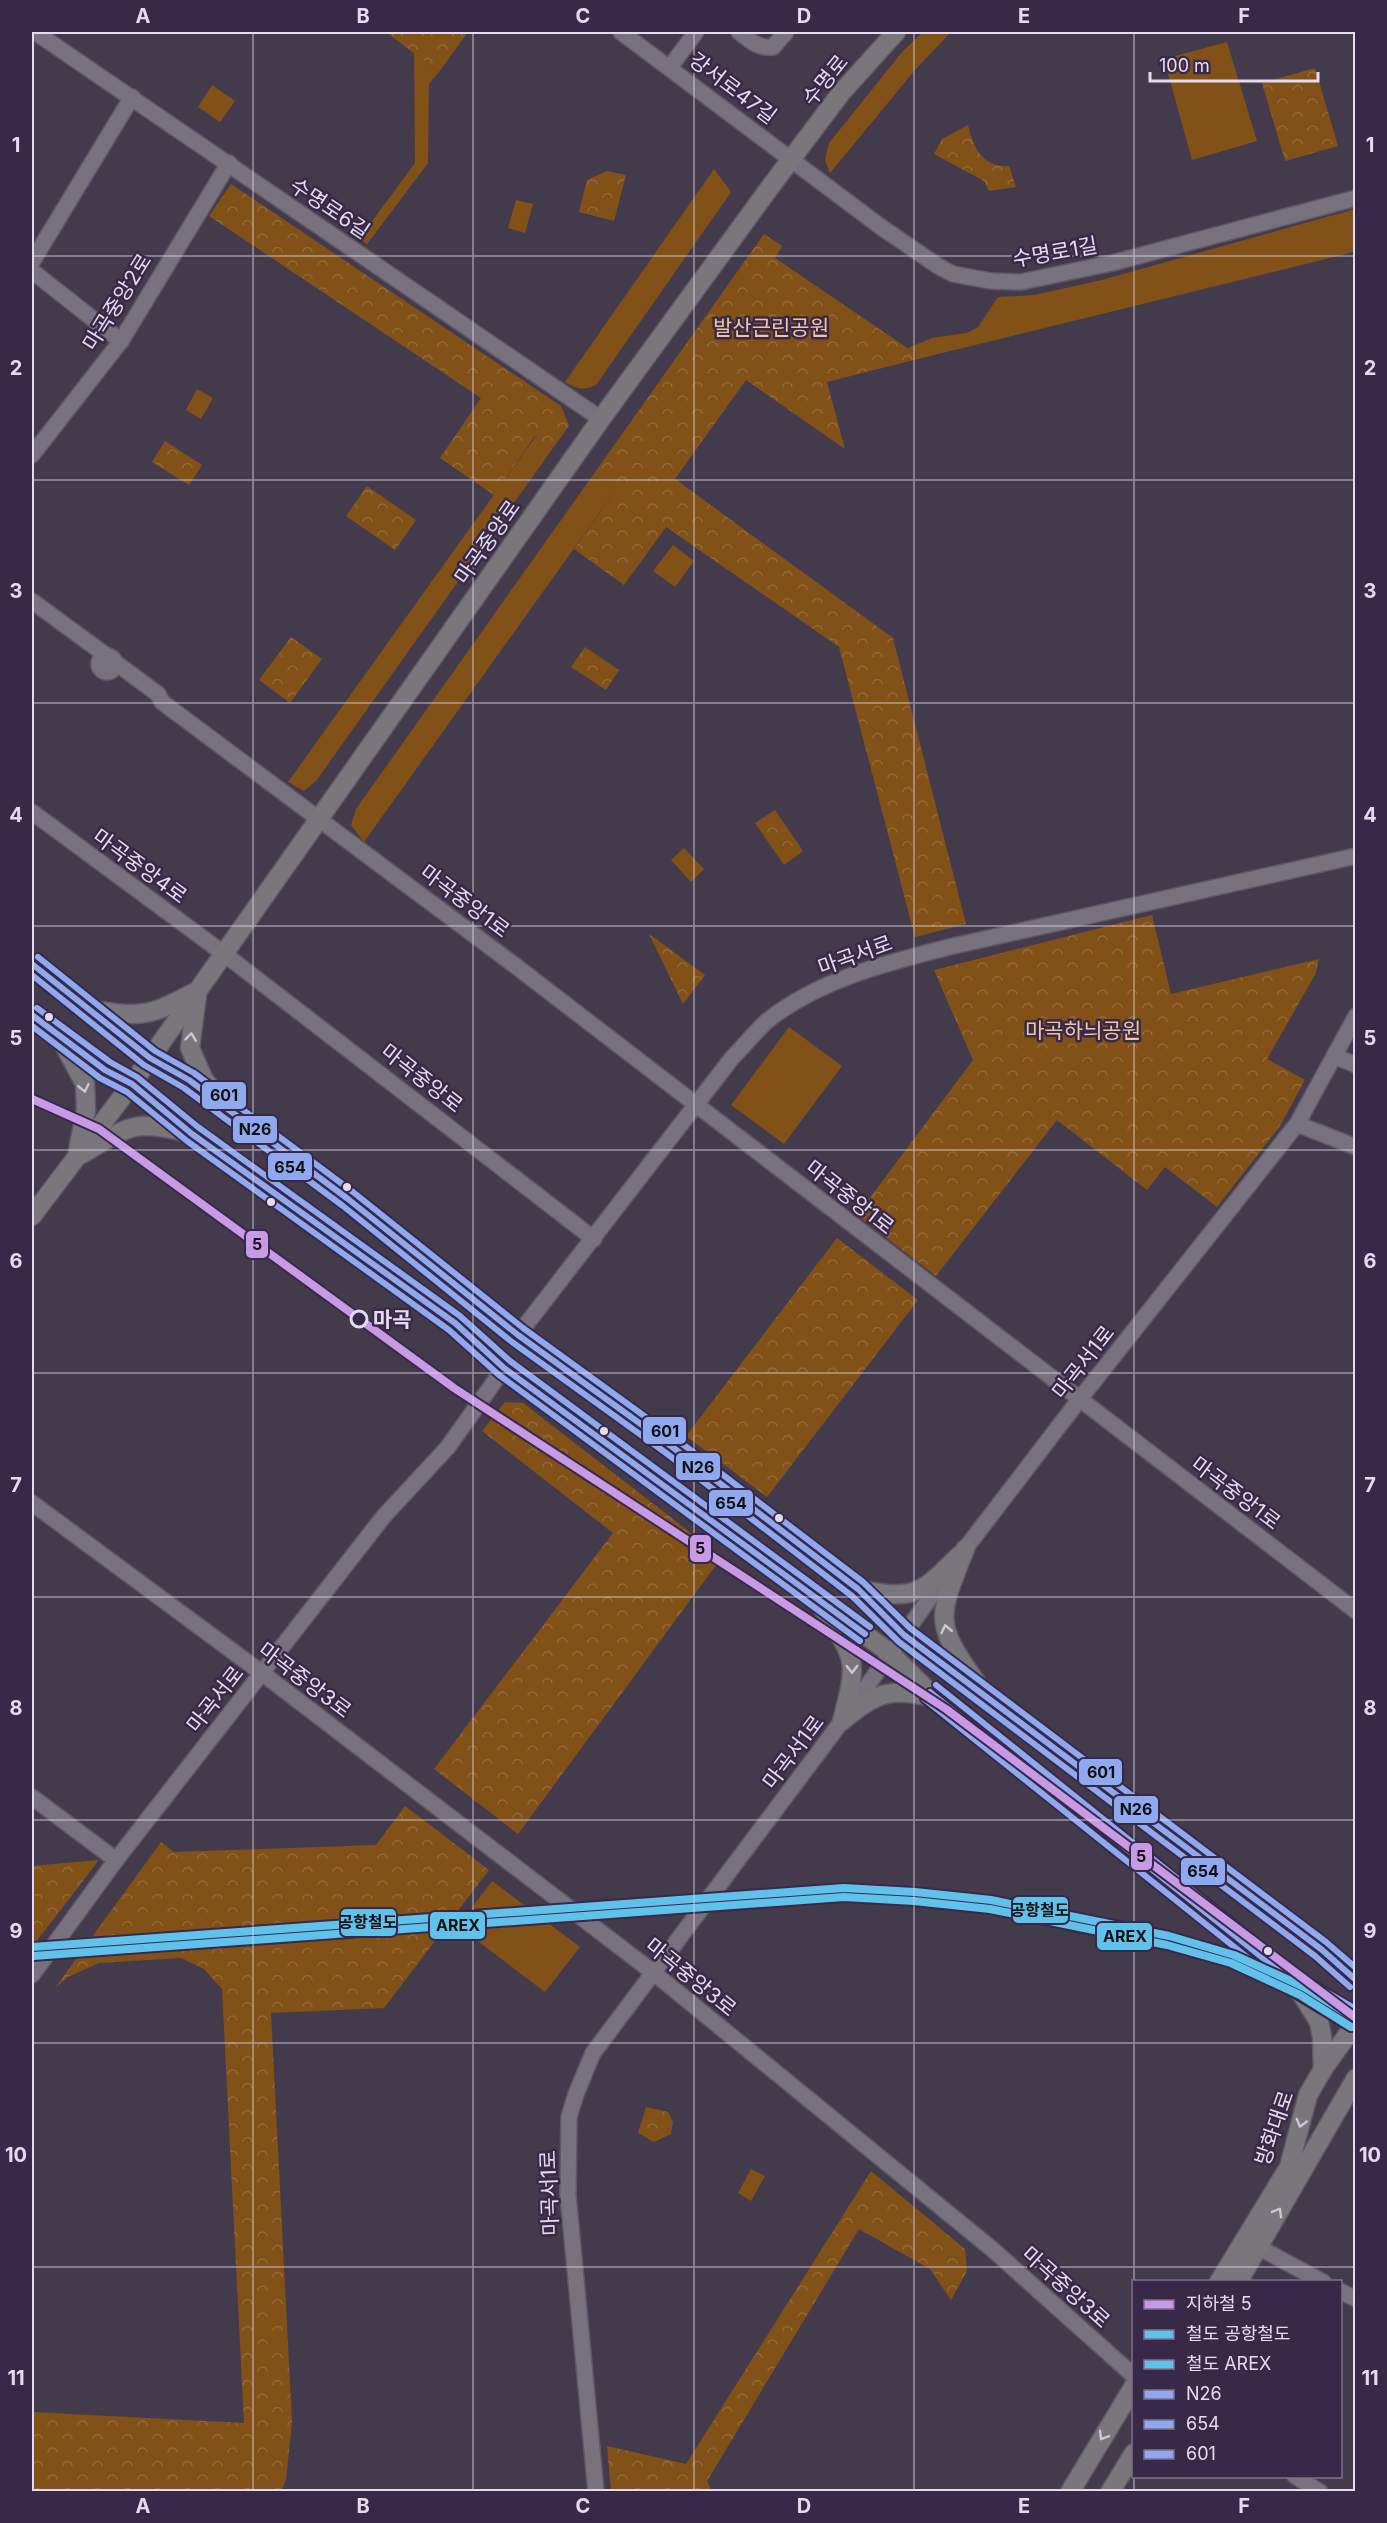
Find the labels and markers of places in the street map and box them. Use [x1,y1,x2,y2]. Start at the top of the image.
unlabelled marker [43,1011,55,1023]
unlabelled marker [341,1181,353,1193]
unlabelled marker [265,1196,277,1208]
place label: 마곡 [373,1307,412,1332]
marker: 마곡 [350,1310,368,1328]
unlabelled marker [598,1425,610,1437]
unlabelled marker [773,1512,785,1524]
unlabelled marker [1262,1945,1274,1957]

